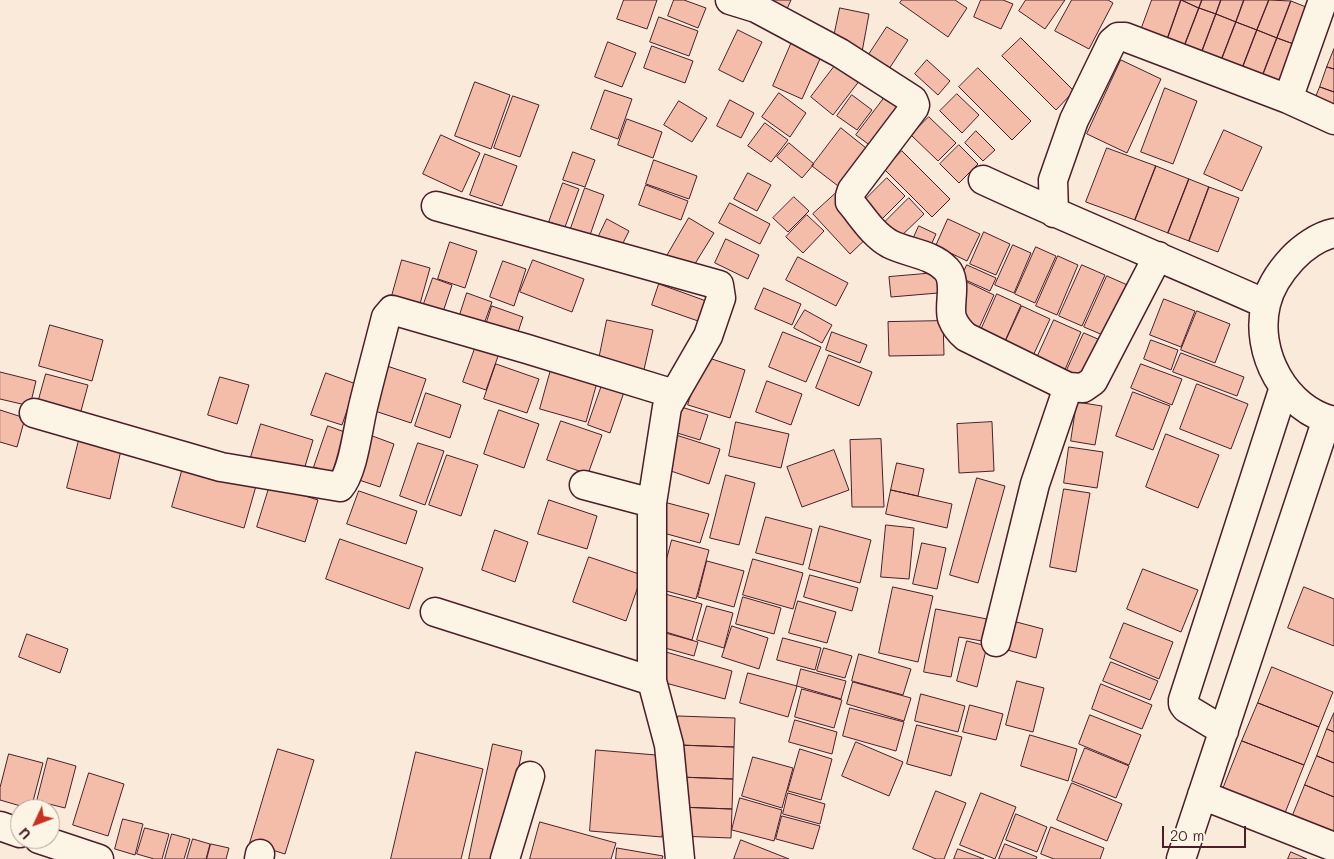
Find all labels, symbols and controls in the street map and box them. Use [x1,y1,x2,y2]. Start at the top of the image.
north arrow [10,799,60,849]
scale bar [1164,816,1248,848]
text: U [14,824,35,844]
text: 20 m [1170,825,1204,845]

